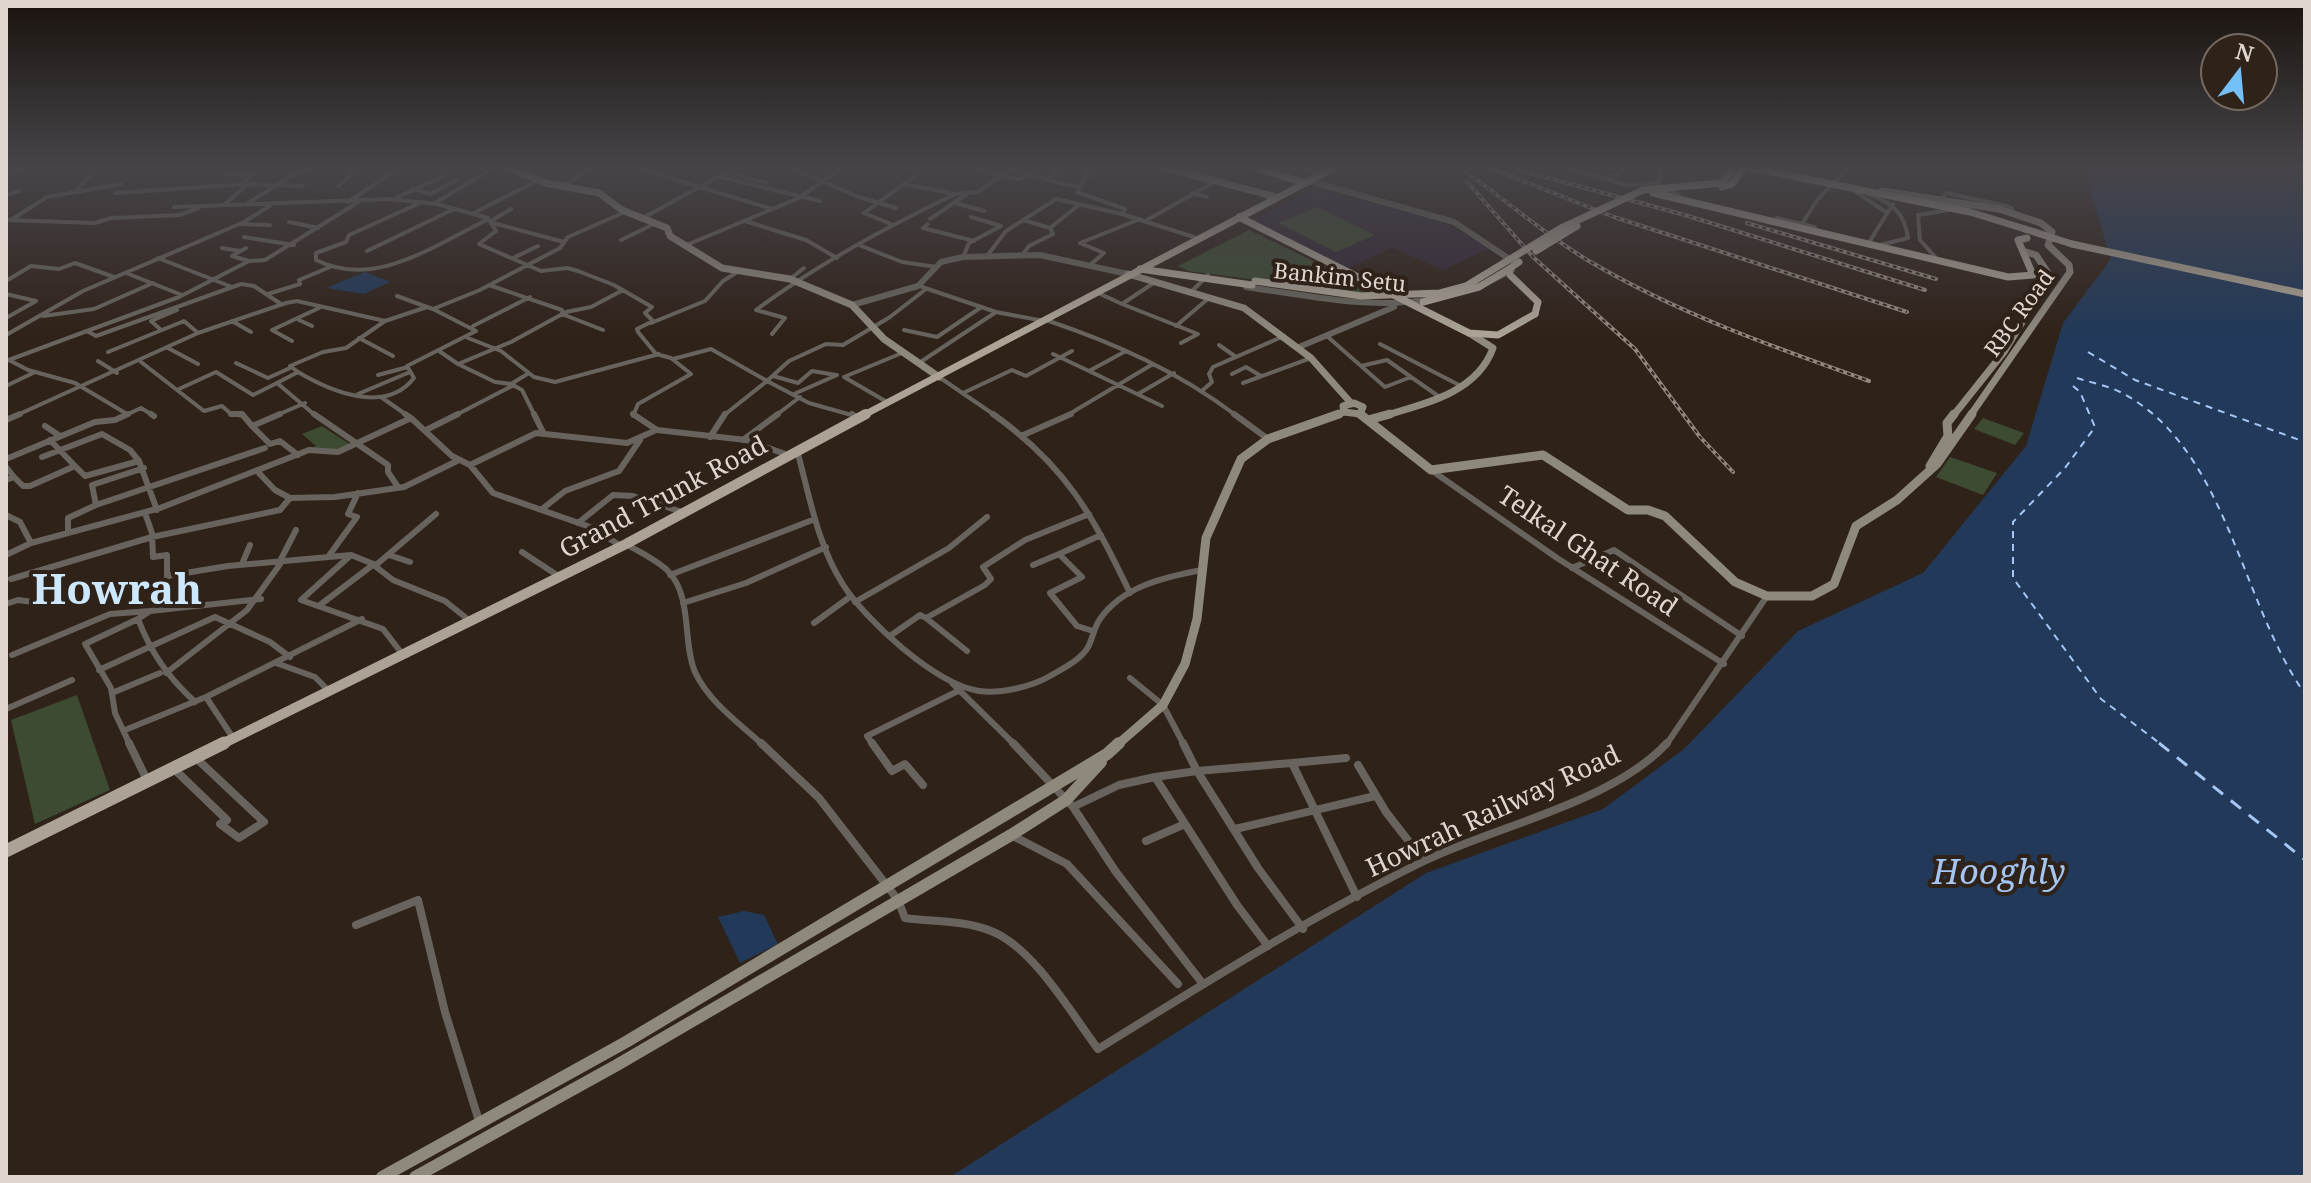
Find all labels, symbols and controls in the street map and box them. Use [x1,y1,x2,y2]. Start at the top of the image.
north arrow [2199,32,2279,112]
text: N [2232,35,2257,69]
street label: Bankim Setu [1272,254,1408,298]
street label: RBC Road [1976,262,2060,362]
street label: Grand Trunk Road [552,426,773,566]
street label: Telkal Ghat Road [1492,477,1686,624]
district label: Howrah [32,559,202,616]
street label: Howrah Railway Road [1360,735,1625,885]
water label: Hooghly [1931,848,2066,894]

